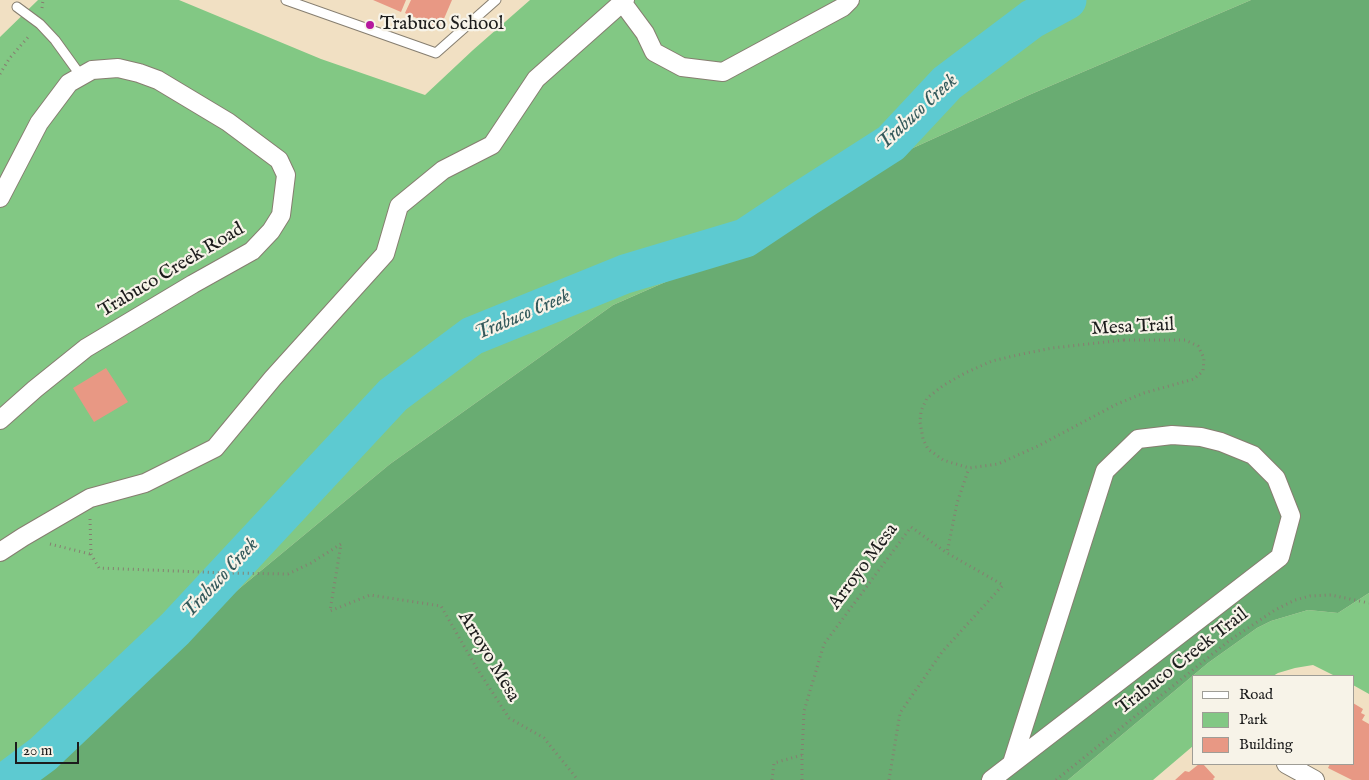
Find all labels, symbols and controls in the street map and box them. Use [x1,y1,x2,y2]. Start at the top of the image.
place label: Trabuco School [380,14,504,36]
marker: Trabuco School [364,19,376,31]
water label: Trabuco Creek [873,70,963,156]
street label: Trabuco Creek Road [95,219,249,323]
water label: Trabuco Creek [472,285,574,347]
street label: Mesa Trail [1091,314,1175,342]
street label: Arroyo Mesa [824,520,904,614]
water label: Trabuco Creek [178,534,264,624]
street label: Trabuco Creek Trail [1113,604,1253,720]
street label: Arroyo Mesa [452,608,524,706]
legend [1192,675,1354,765]
text: Road [1239,685,1273,704]
text: Park [1239,710,1268,729]
scale bar [18,732,81,764]
text: Building [1239,735,1293,754]
text: 20 m [23,741,52,760]

